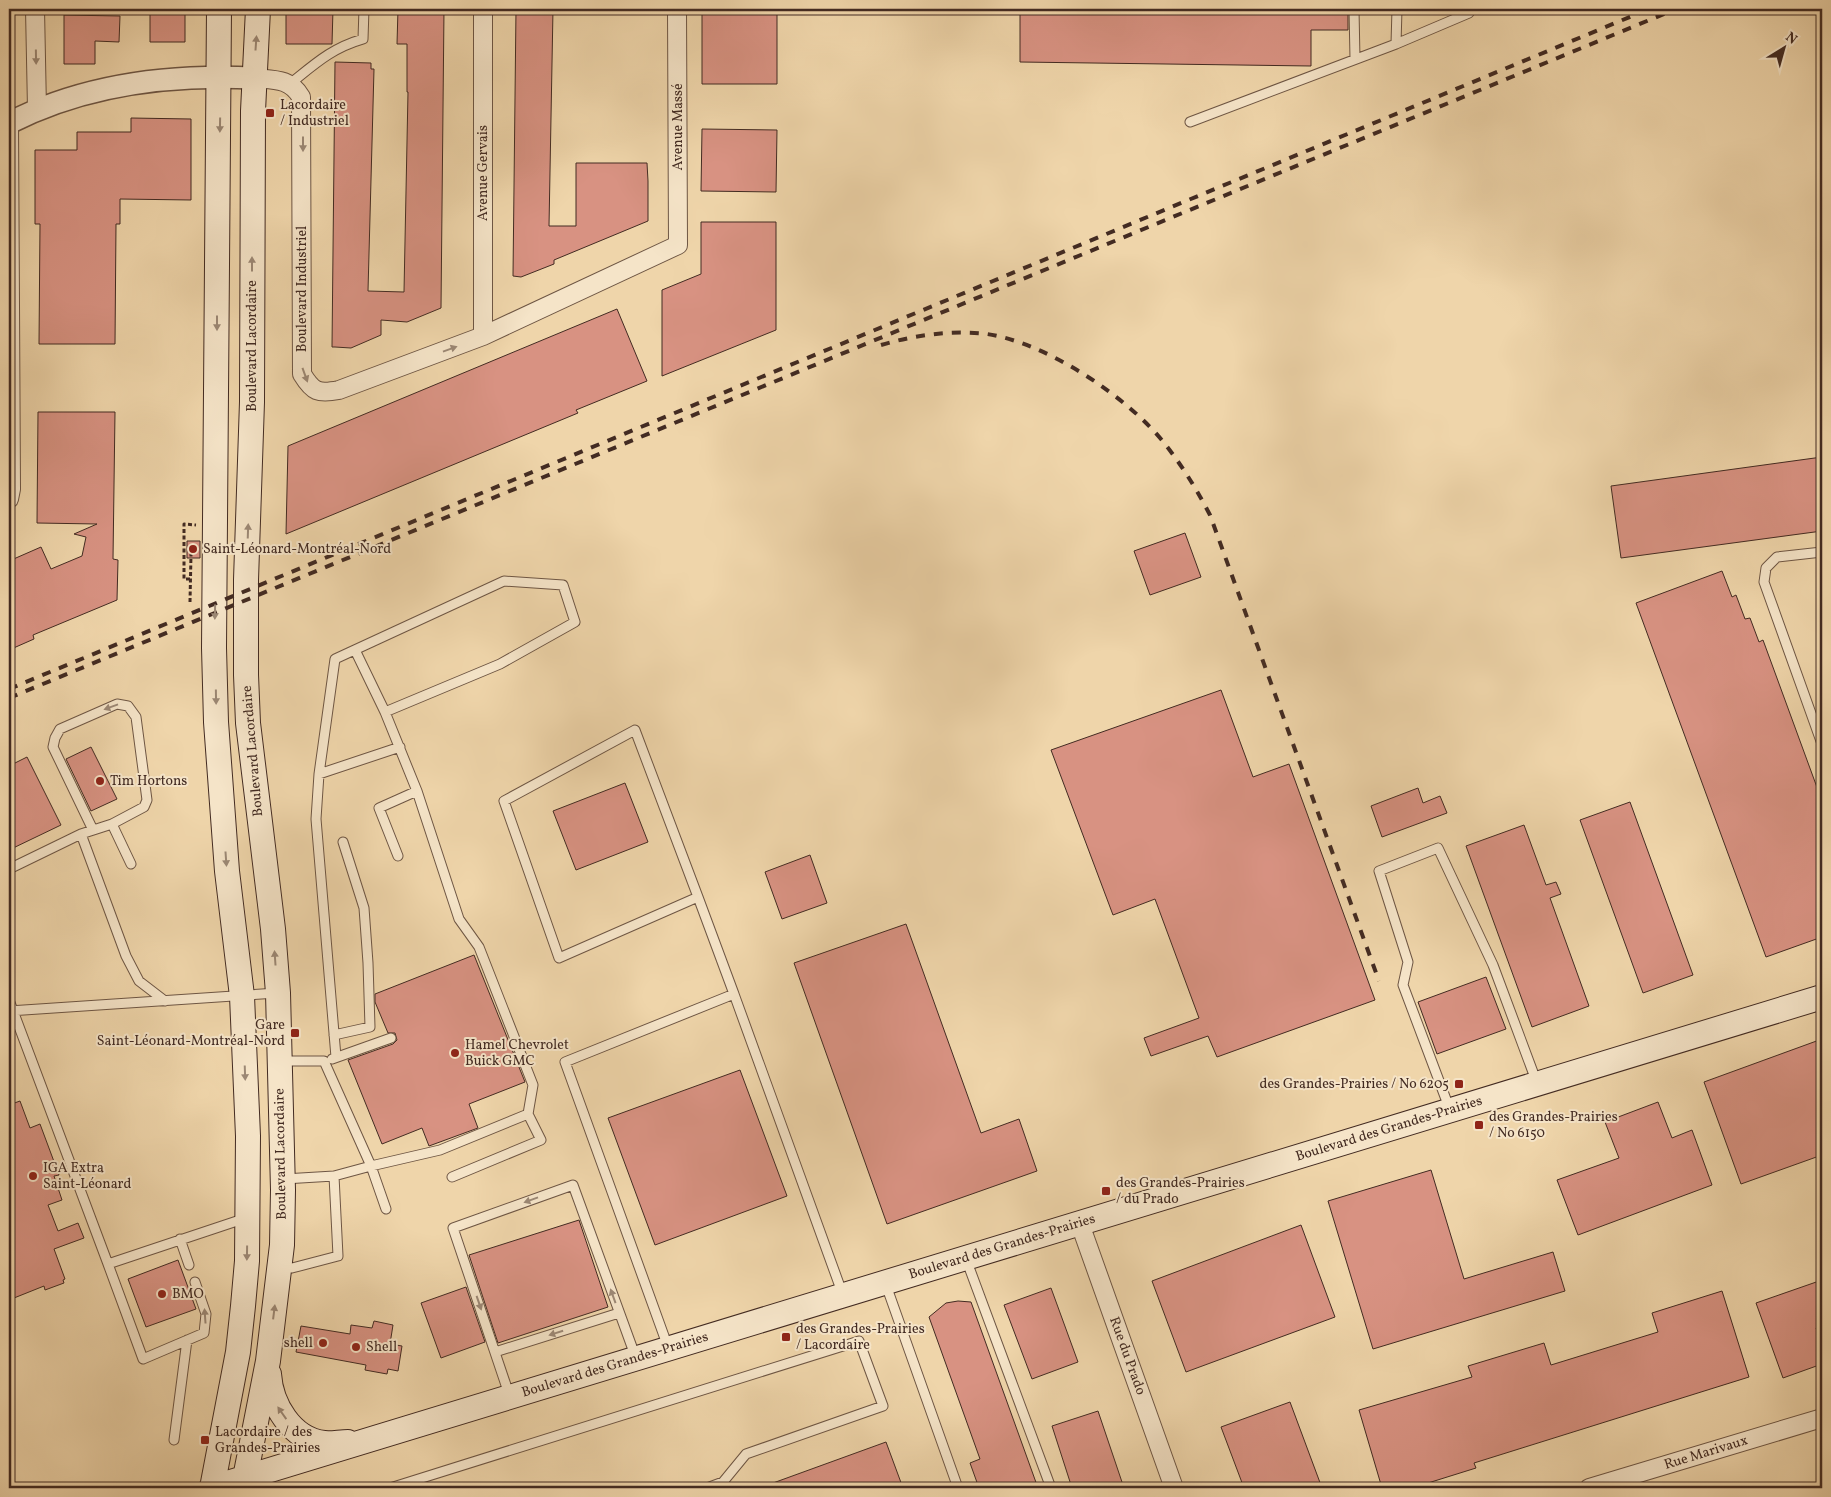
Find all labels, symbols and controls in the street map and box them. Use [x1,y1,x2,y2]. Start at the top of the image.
north arrow [1758,22,1808,72]
text: N [1781,28,1801,49]
one-way arrow [253,35,261,51]
one-way arrow [33,50,41,66]
street label: Avenue Massé [669,83,688,171]
place label: Lacordaire / Industriel [280,96,349,131]
marker: Lacordaire / Industriel [264,107,276,119]
one-way arrow [216,117,224,133]
street label: Avenue Gervais [474,125,493,221]
one-way arrow [299,136,307,152]
street label: Boulevard Industriel [293,226,312,352]
one-way arrow [248,255,256,271]
street label: Boulevard Lacordaire [243,280,262,412]
one-way arrow [213,315,221,331]
one-way arrow [443,344,457,352]
one-way arrow [301,368,309,383]
one-way arrow [244,523,252,539]
place label: Saint-Léonard-Montréal-Nord [203,540,391,559]
marker: Saint-Léonard-Montréal-Nord [187,543,199,555]
one-way arrow [211,604,219,620]
street label: Boulevard Lacordaire [238,684,268,817]
one-way arrow [212,689,220,705]
one-way arrow [103,704,118,712]
place label: Tim Hortons [110,772,187,791]
marker: Tim Hortons [94,775,106,787]
one-way arrow [222,851,230,867]
one-way arrow [271,950,279,966]
place label: Gare Saint-Léonard-Montréal-Nord [97,1016,285,1051]
marker: Gare Saint-Léonard-Montréal-Nord [289,1027,301,1039]
place label: Hamel Chevrolet Buick GMC [465,1036,569,1071]
marker: Hamel Chevrolet Buick GMC [449,1047,461,1059]
one-way arrow [242,1065,250,1081]
place label: des Grandes-Prairies / No 6205 [1260,1075,1449,1094]
marker: des Grandes-Prairies / No 6205 [1453,1078,1465,1090]
street label: Boulevard Lacordaire [270,1088,292,1220]
street label: Boulevard des Grandes-Prairies [1293,1092,1485,1166]
place label: des Grandes-Prairies / No 6150 [1489,1108,1618,1143]
marker: des Grandes-Prairies / No 6150 [1473,1119,1485,1131]
place label: IGA Extra Saint-Léonard [43,1159,131,1194]
marker: IGA Extra Saint-Léonard [27,1170,39,1182]
place label: des Grandes-Prairies / du Prado [1116,1174,1245,1209]
marker: des Grandes-Prairies / du Prado [1100,1185,1112,1197]
one-way arrow [524,1197,539,1204]
street label: Boulevard des Grandes-Prairies [906,1210,1098,1284]
one-way arrow [243,1245,251,1261]
place label: BMO [172,1285,204,1304]
marker: BMO [156,1288,168,1300]
one-way arrow [609,1288,617,1303]
one-way arrow [475,1296,483,1311]
one-way arrow [270,1304,278,1320]
one-way arrow [200,1308,208,1324]
street label: Rue du Prado [1104,1314,1150,1398]
place label: des Grandes-Prairies / Lacordaire [796,1320,925,1355]
street label: Boulevard des Grandes-Prairies [519,1328,711,1402]
one-way arrow [548,1329,563,1337]
marker: des Grandes-Prairies / Lacordaire [780,1331,792,1343]
place label: shell [284,1334,313,1353]
marker: shell [317,1337,329,1349]
place label: Shell [366,1338,397,1357]
marker: Shell [350,1341,362,1353]
one-way arrow [277,1406,287,1420]
place label: Lacordaire / des Grandes-Prairies [215,1423,320,1458]
street label: Rue Marivaux [1662,1431,1750,1475]
marker: Lacordaire / des Grandes-Prairies [199,1434,211,1446]

